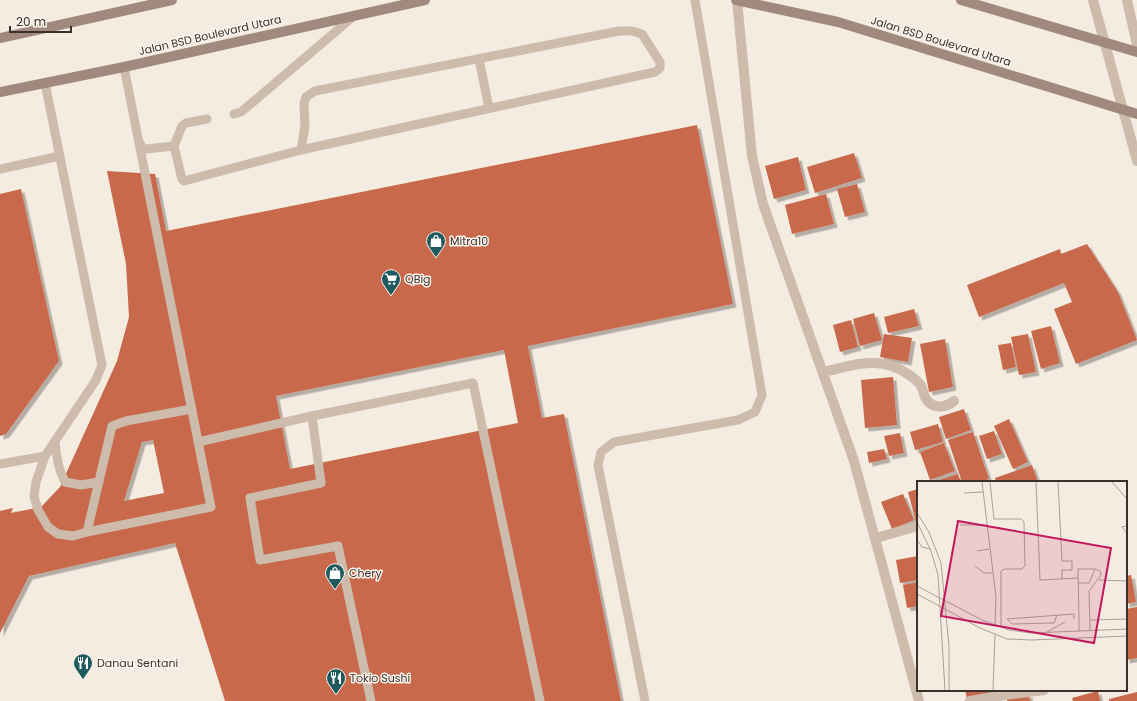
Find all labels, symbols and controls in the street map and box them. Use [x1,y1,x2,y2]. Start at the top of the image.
scale bar [10,8,71,34]
street label: Jalan BSD Boulevard Utara [137,11,283,59]
street label: Jalan BSD Boulevard Utara [869,12,1013,70]
text: 20 m [16,13,46,30]
shop icon: Mitra10 [425,230,447,258]
place label: Mitra10 [450,233,488,249]
supermarket icon: QBig [380,268,402,296]
place label: QBig [405,271,431,287]
inset map [917,481,1127,691]
shop icon: Chery [324,562,346,590]
place label: Chery [349,565,382,581]
restaurant icon: Danau Sentani [72,652,94,680]
place label: Danau Sentani [97,655,178,671]
restaurant icon: Tokio Sushi [325,667,347,695]
place label: Tokio Sushi [350,670,411,686]

